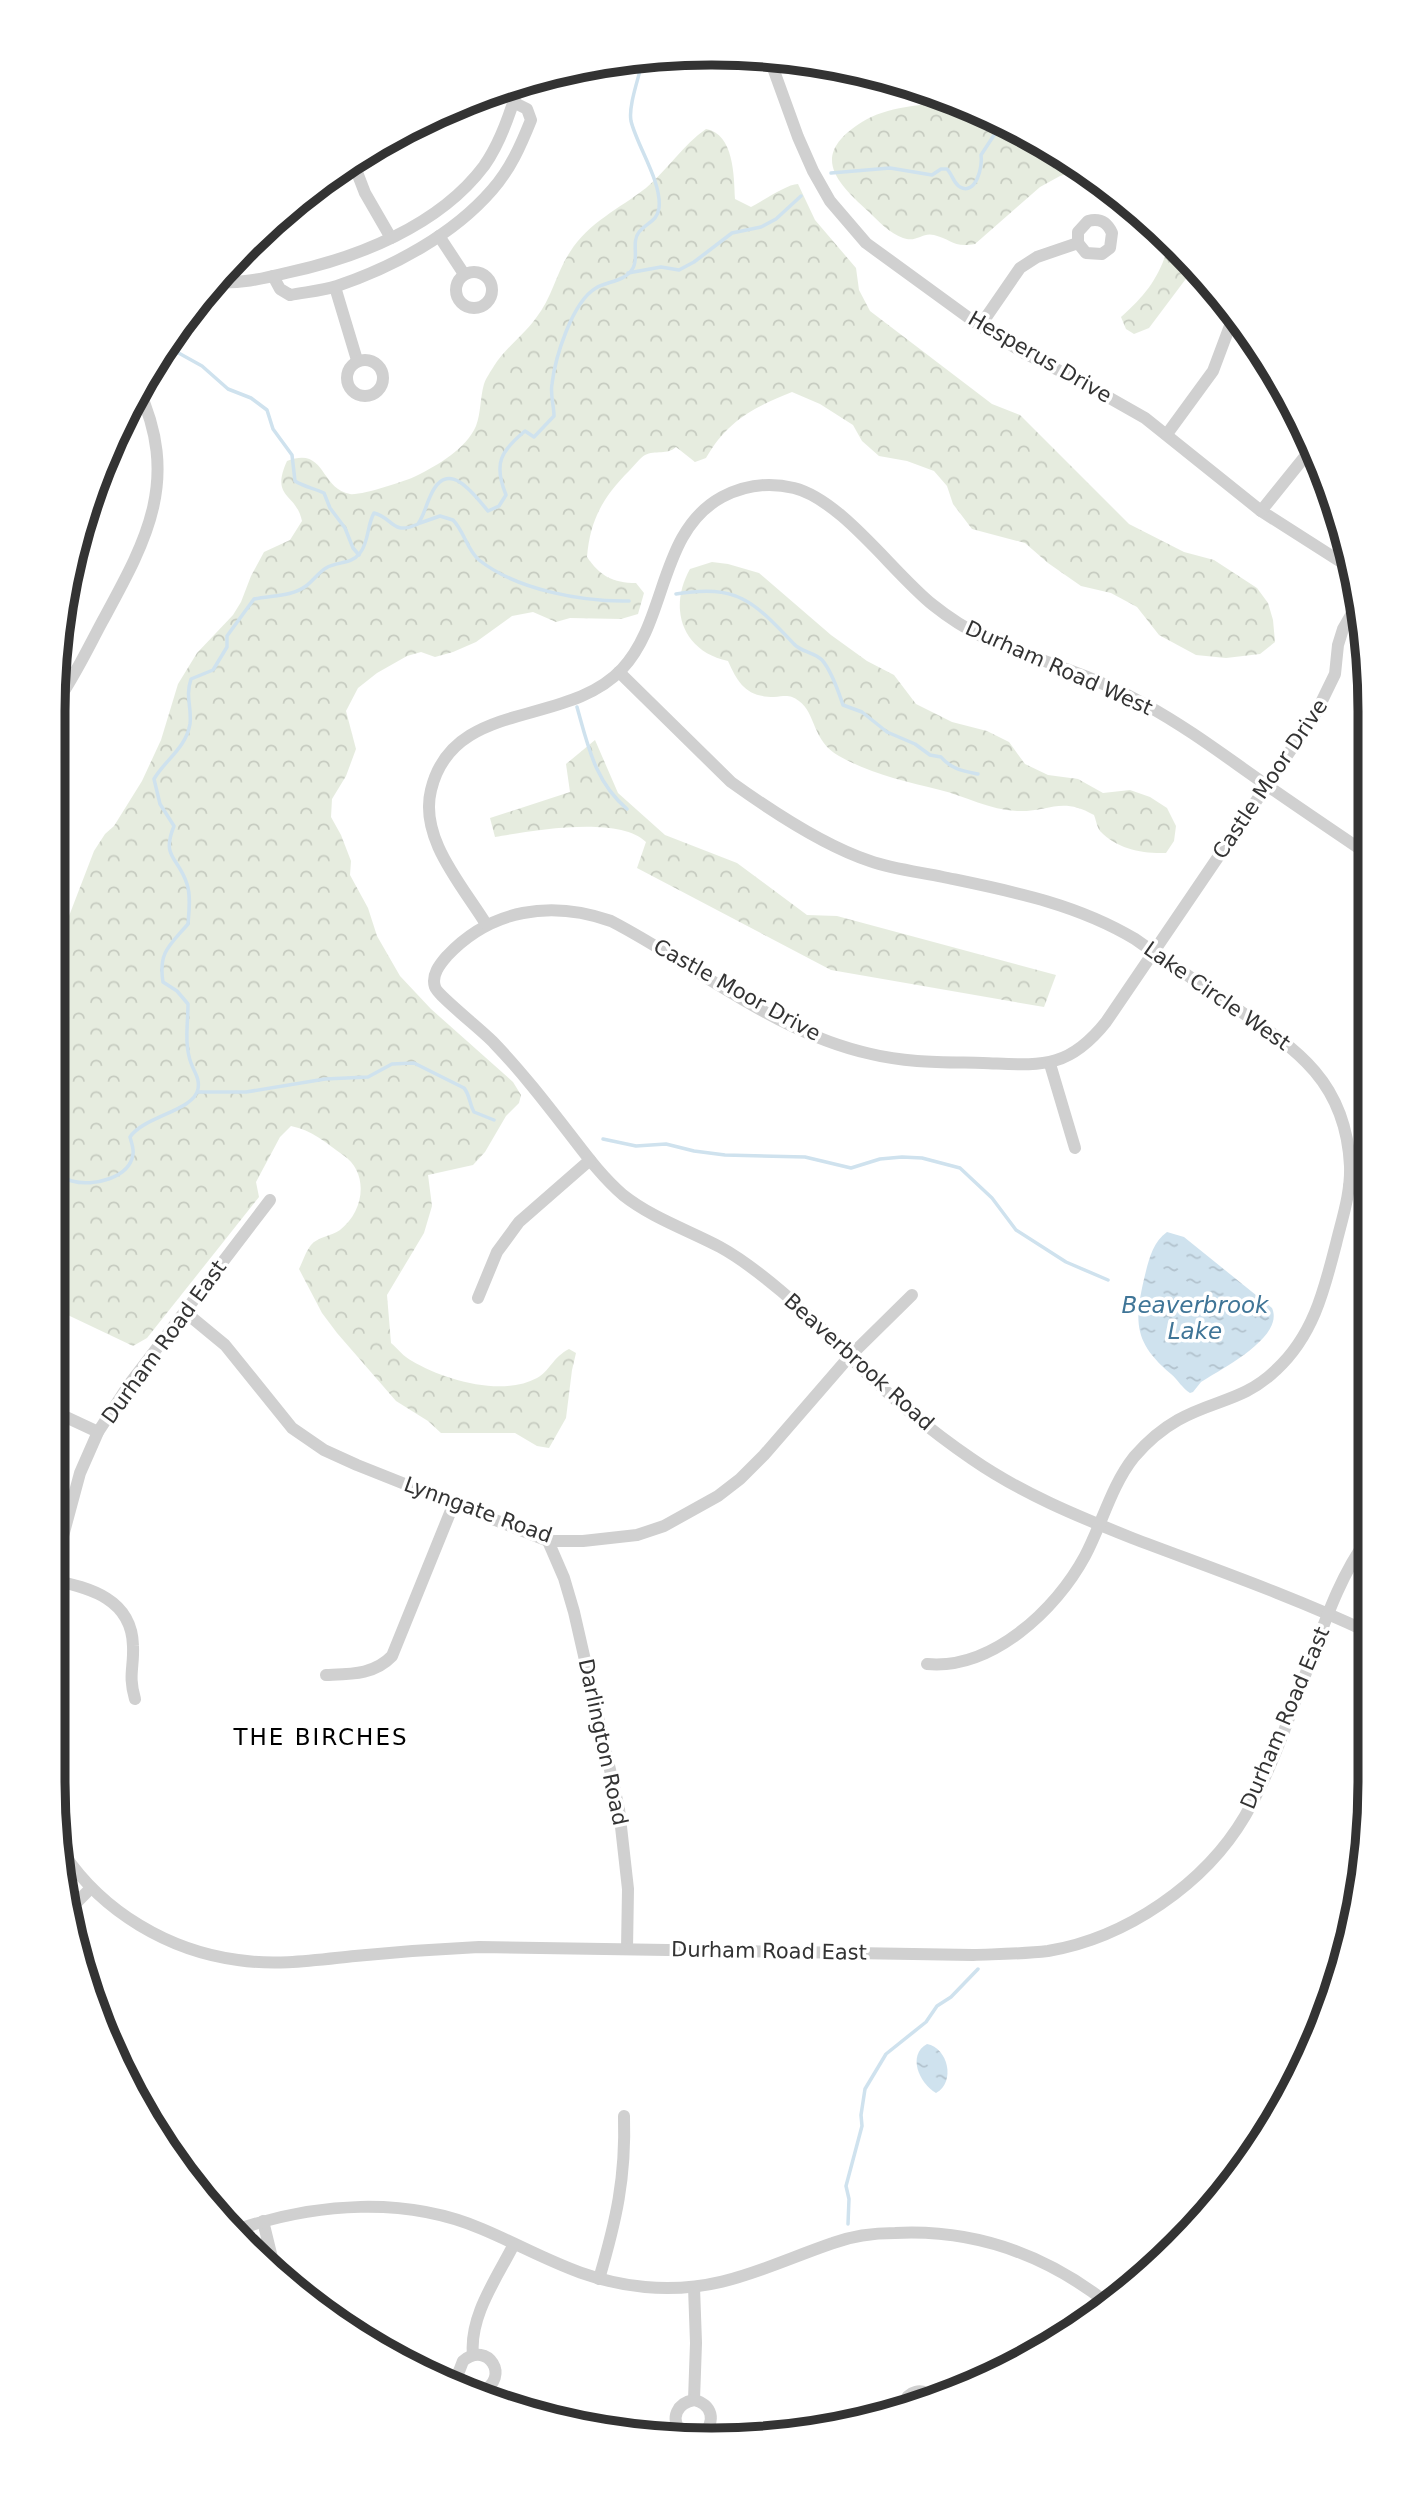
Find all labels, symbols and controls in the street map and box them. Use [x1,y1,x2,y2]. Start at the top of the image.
street label: Hesperus Drive [964,306,1116,408]
street label: Durham Road West [962,616,1156,720]
street label: Castle Moor Drive [1208,695,1332,863]
street label: Castle Moor Drive [649,934,825,1046]
street label: Lake Circle West [1139,937,1295,1055]
street label: Durham Road East [97,1256,231,1428]
street label: Beaverbrook Road [779,1289,939,1435]
water label: Beaverbrook Lake [1122,1292,1270,1344]
street label: Lynngate Road [401,1472,555,1548]
street label: Durham Road East [1236,1623,1334,1813]
street label: Darlington Road [574,1656,632,1828]
district label: THE BIRCHES [232,1724,409,1750]
street label: Durham Road East [671,1937,867,1965]

